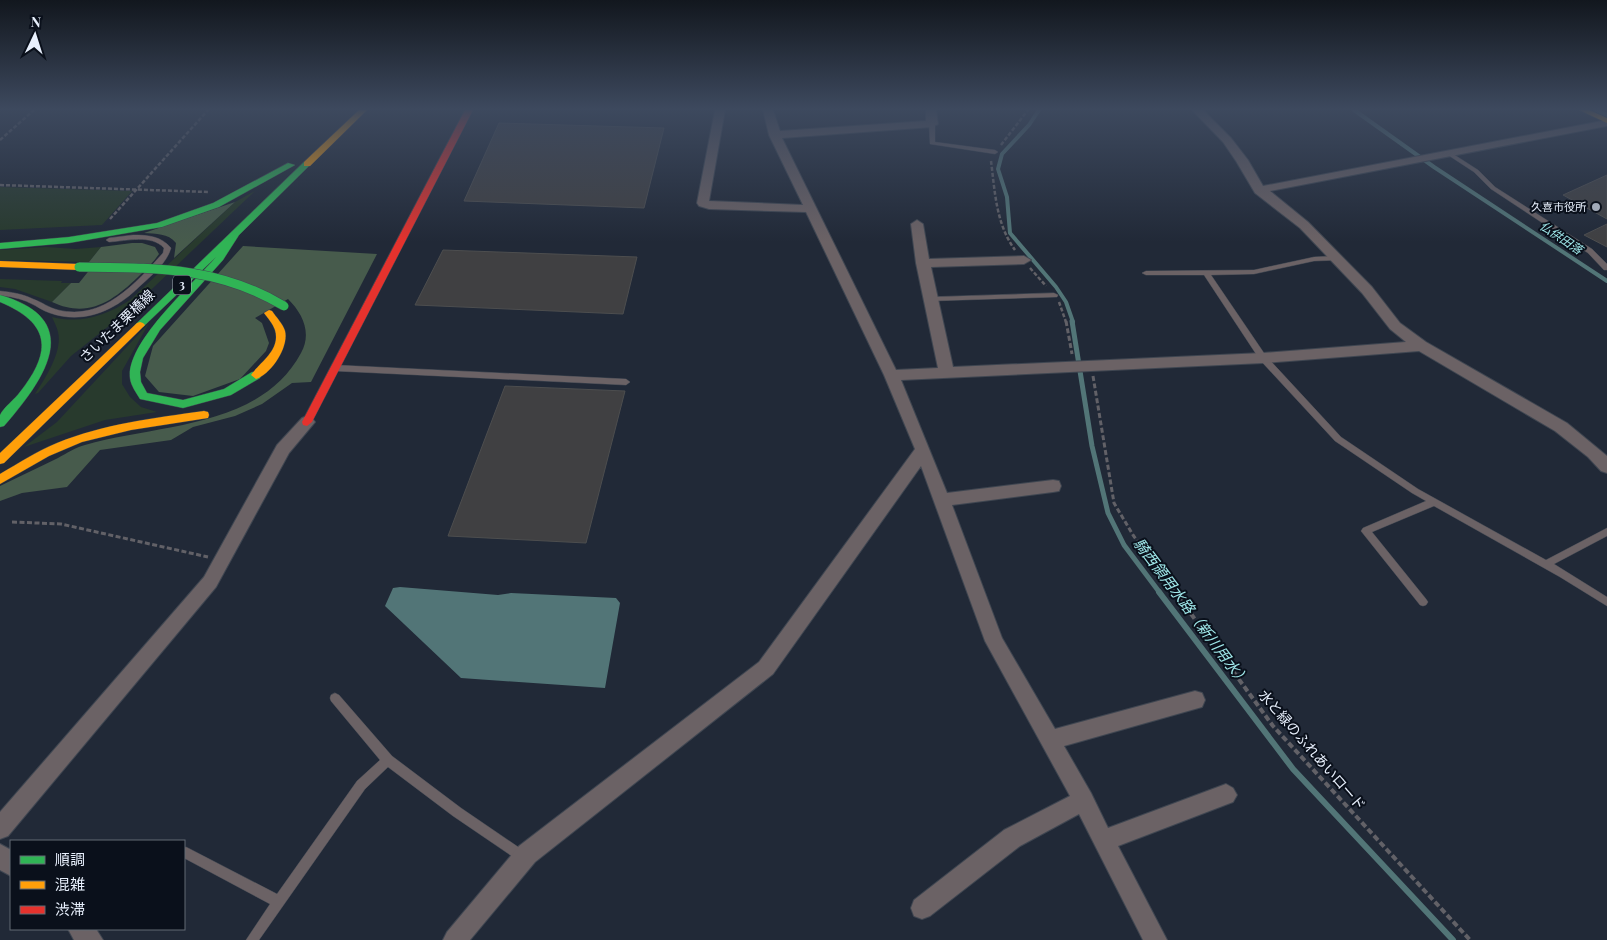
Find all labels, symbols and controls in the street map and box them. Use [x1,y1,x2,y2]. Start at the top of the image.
north arrow [10,10,60,60]
text: N [30,12,42,31]
place label: 久喜市役所 [1531,199,1587,214]
marker: 久喜市役所 [1590,201,1602,213]
water label: 仏供田落 [1537,217,1588,258]
road number: 3 [173,276,191,294]
street label: さいたま栗橋線 [75,285,158,366]
water label: 騎西領用水路（新川用水） [1130,533,1254,689]
street label: 水と緑のふれあいロード [1255,685,1370,814]
legend [10,840,185,930]
text: 順調 [55,849,85,869]
text: 混雑 [55,874,85,894]
text: 渋滞 [55,899,85,919]

